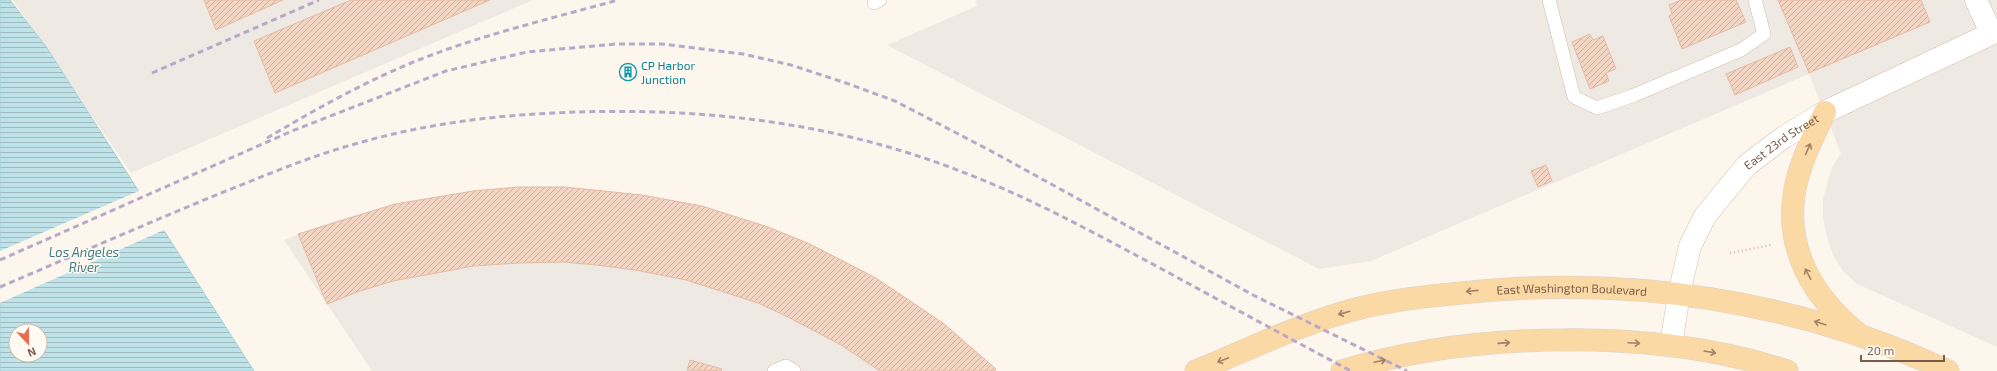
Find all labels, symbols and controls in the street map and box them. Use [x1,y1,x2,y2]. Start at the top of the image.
place label: CP Harbor Junction [641,58,695,86]
building icon: CP Harbor Junction [618,62,638,82]
street label: East 23rd Street [1741,110,1821,172]
one-way arrow [1805,143,1812,155]
water label: Los Angeles River [49,244,120,275]
one-way arrow [1803,268,1811,280]
street label: East Washington Boulevard [1496,280,1648,298]
one-way arrow [1466,288,1479,295]
one-way arrow [1338,310,1351,317]
one-way arrow [1813,319,1826,326]
north arrow [8,323,48,363]
scale bar [1861,337,1944,363]
one-way arrow [1497,340,1510,347]
one-way arrow [1627,340,1640,347]
text: 20 m [1867,343,1894,357]
text: N [26,345,38,360]
one-way arrow [1703,349,1716,357]
one-way arrow [1373,356,1386,364]
one-way arrow [1218,357,1230,364]

